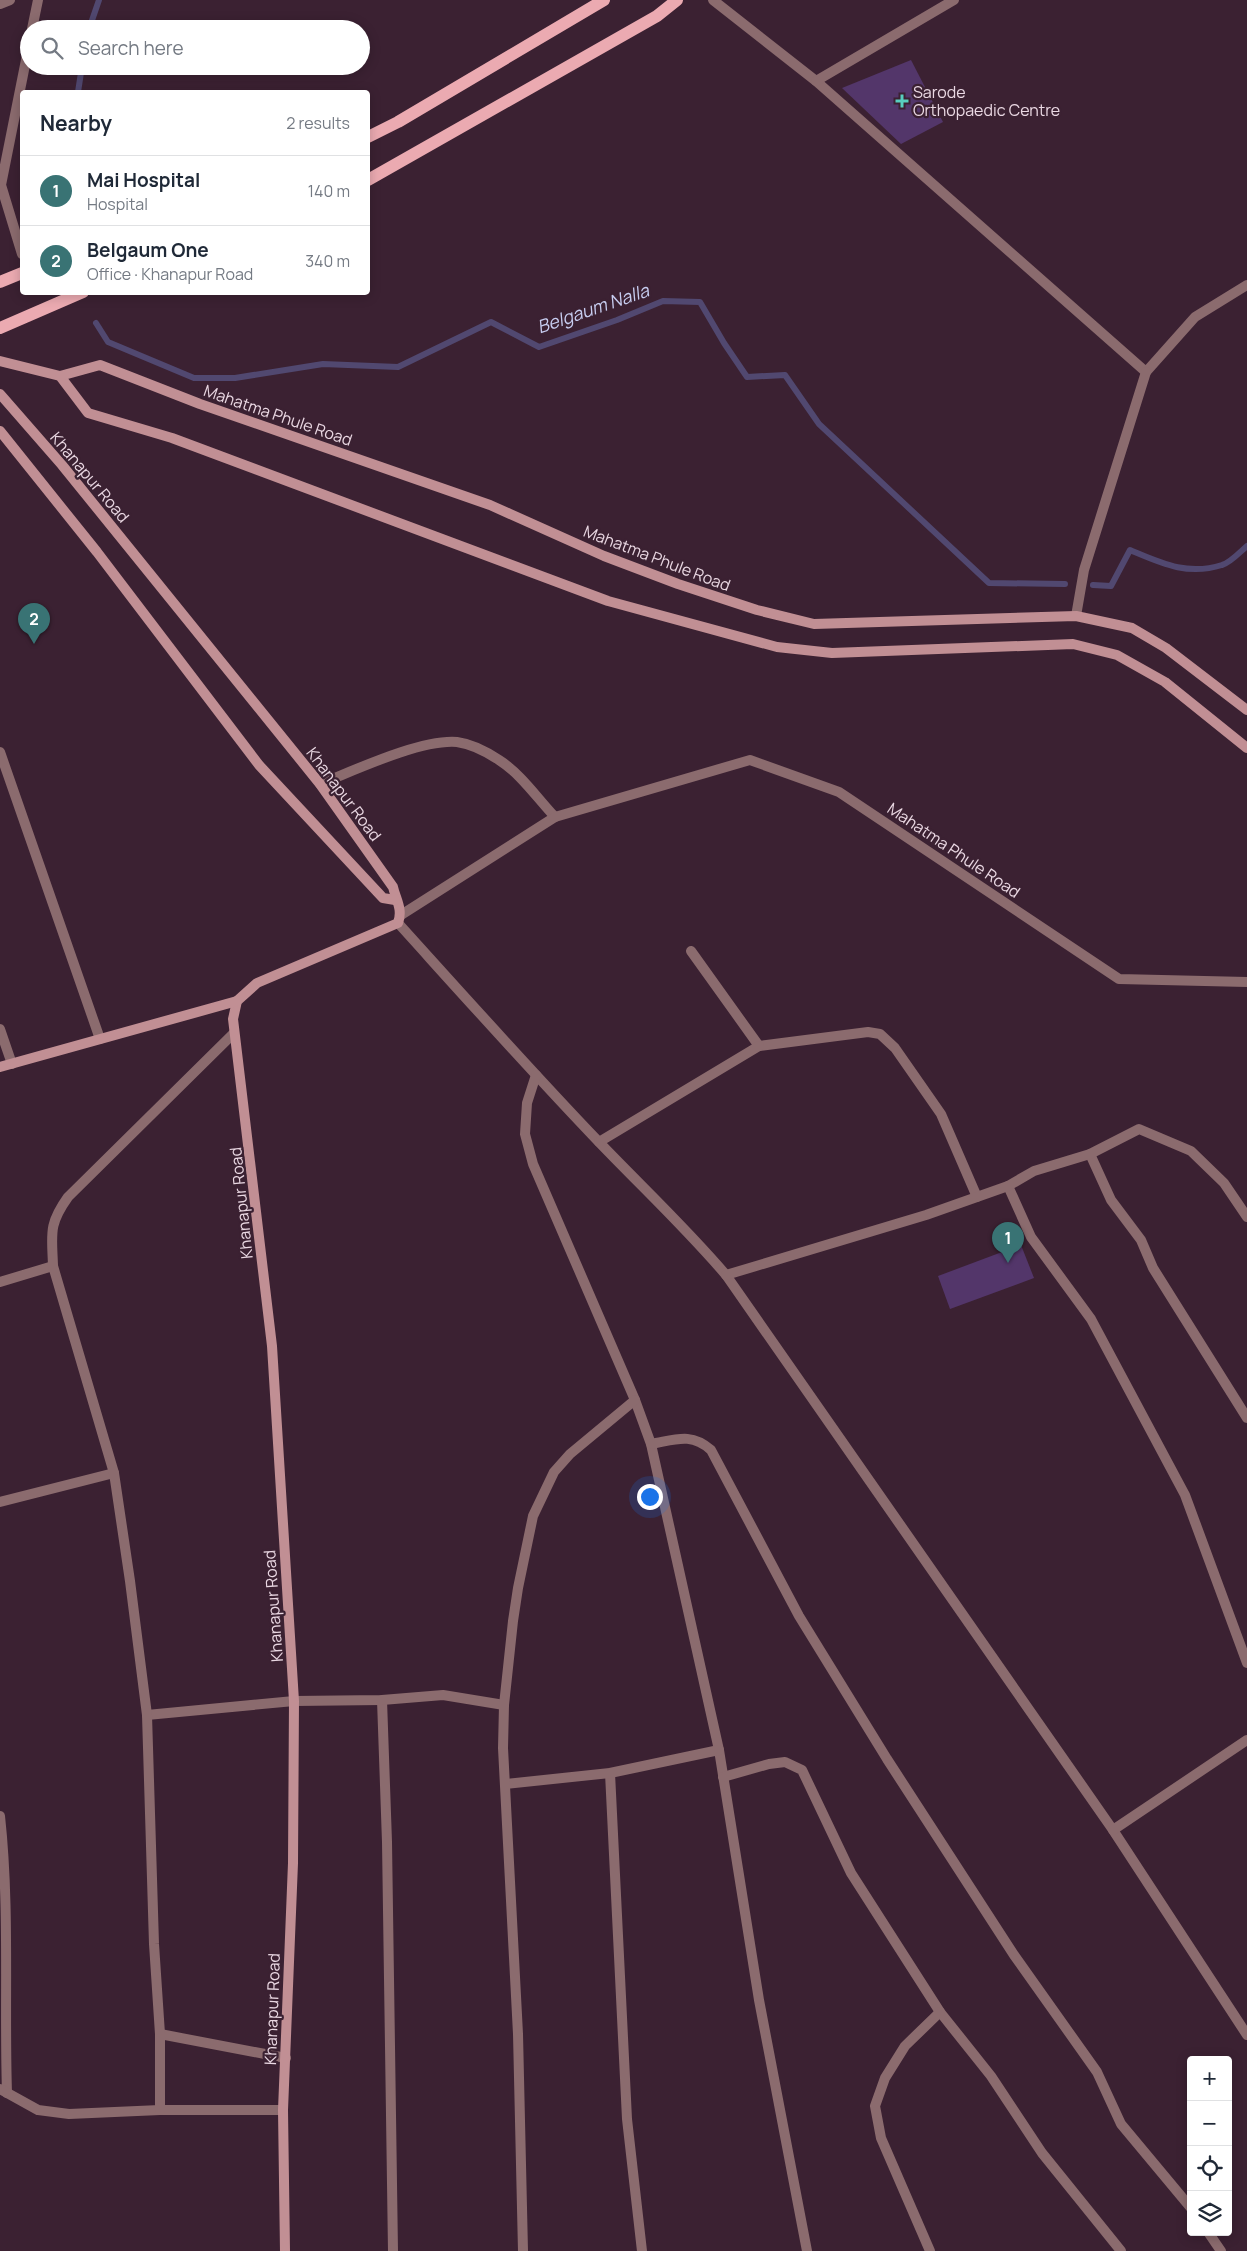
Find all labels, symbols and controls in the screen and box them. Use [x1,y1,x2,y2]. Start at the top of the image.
search box [20,20,370,75]
icon: search [38,34,66,62]
text: Search here [78,35,184,61]
place label: Sarode Orthopaedic Centre [913,81,1060,121]
marker: Sarode Orthopaedic Centre [895,94,909,108]
text: Nearby [40,109,112,137]
text: 2 results [286,112,350,134]
text: Mai Hospital [87,167,200,193]
text: 1 [52,180,60,202]
text: 140 m [308,180,350,202]
text: Hospital [87,193,148,215]
text: Belgaum One [87,237,209,263]
text: 2 [51,250,61,272]
text: 340 m [305,250,350,272]
text: Office · Khanapur Road [87,263,253,285]
water label: Belgaum Nalla [534,277,653,338]
street label: Mahatma Phule Road [201,379,355,451]
street label: Khanapur Road [46,427,134,527]
street label: Mahatma Phule Road [580,520,734,596]
pin: 2 [18,603,50,644]
street label: Khanapur Road [301,743,387,845]
street label: Mahatma Phule Road [883,797,1025,903]
street label: Khanapur Road [224,1146,258,1260]
pin: 1 [992,1222,1024,1263]
your location [637,1484,663,1510]
street label: Khanapur Road [258,1549,288,1663]
street label: Khanapur Road [259,1953,285,2065]
map controls [1187,2056,1232,2236]
button: + [1187,2056,1232,2101]
button: − [1187,2101,1232,2146]
button: locate [1187,2146,1232,2191]
button: layers [1187,2191,1232,2236]

